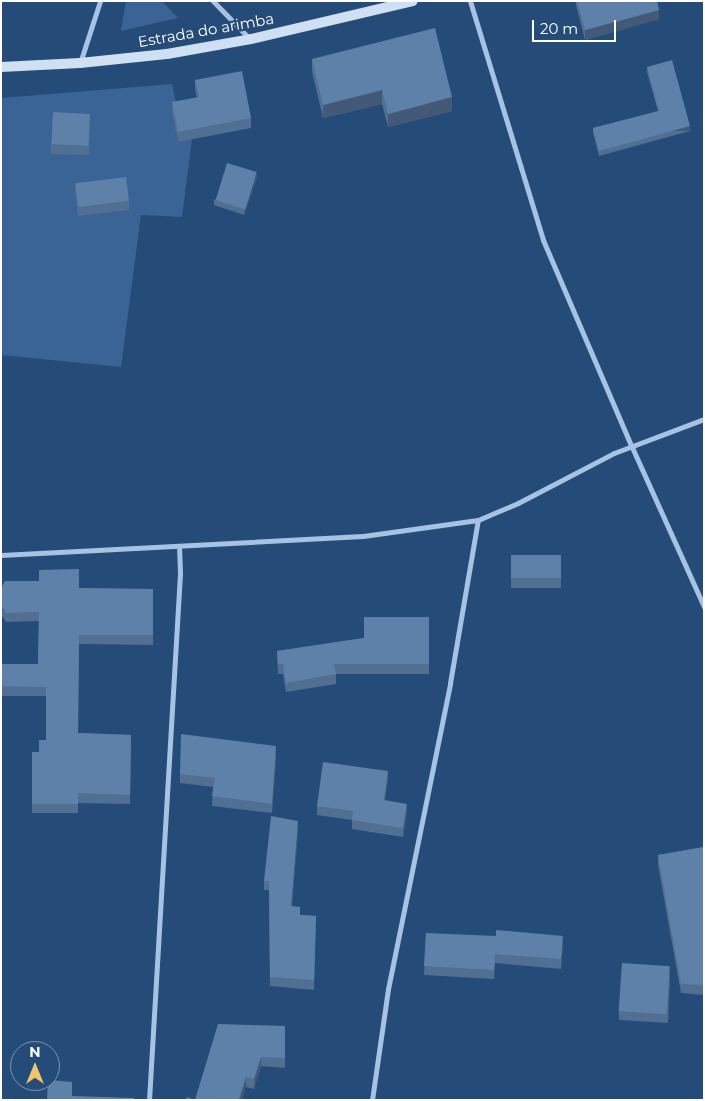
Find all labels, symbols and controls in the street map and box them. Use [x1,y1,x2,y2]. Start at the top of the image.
street label: Estrada do arimba [137,9,275,51]
scale bar [535,10,619,42]
text: 20 m [540,19,578,38]
north arrow [10,1041,60,1091]
text: N [29,1043,41,1061]

